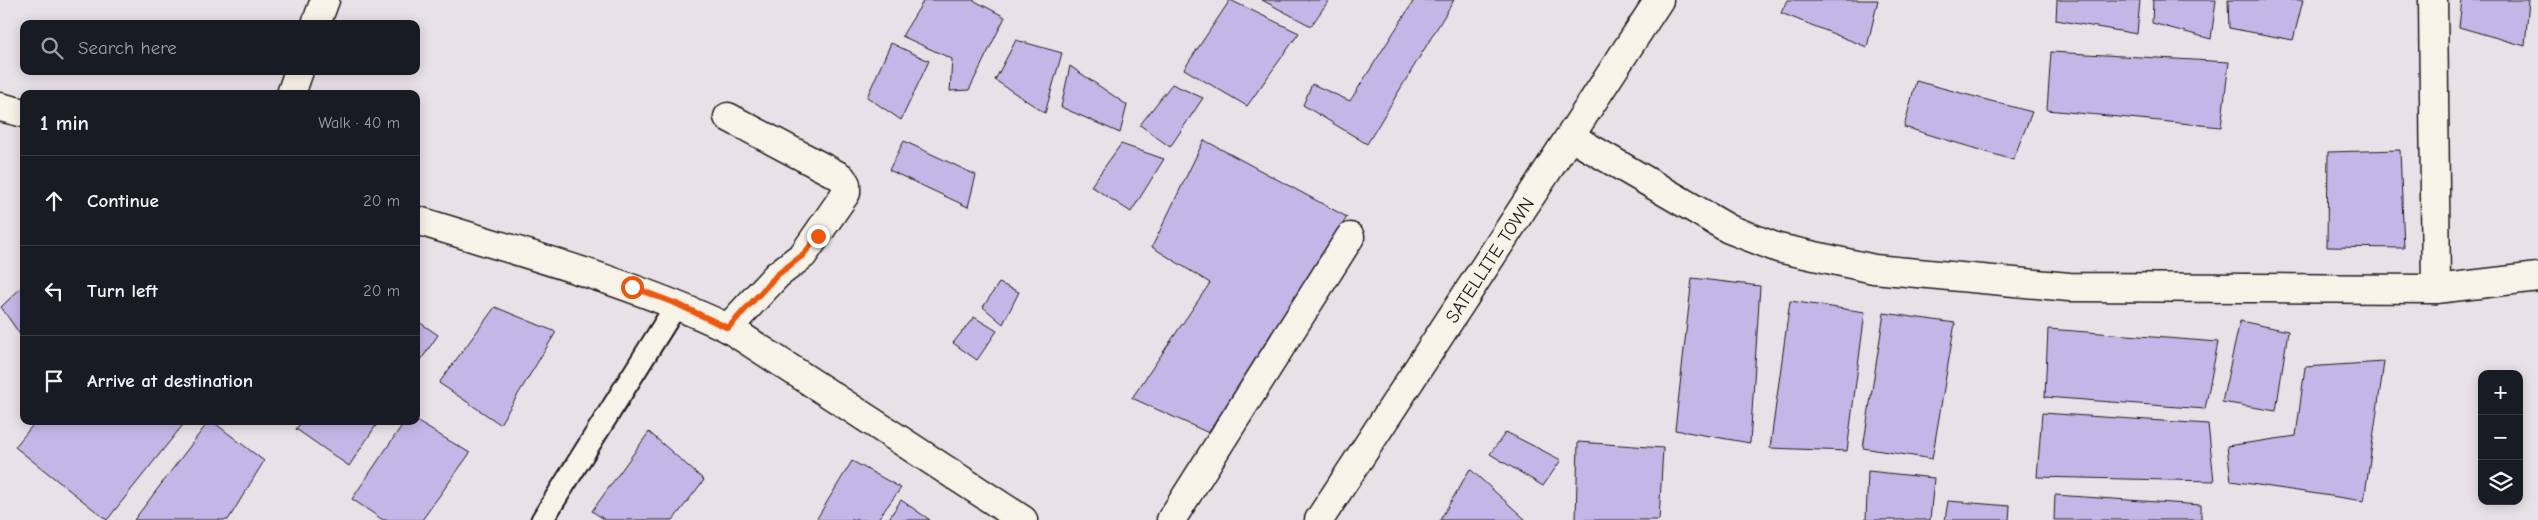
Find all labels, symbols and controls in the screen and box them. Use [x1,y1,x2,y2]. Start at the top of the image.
search box [20,20,420,75]
icon: search [38,34,66,62]
text: Search here [78,37,177,59]
text: 1 min [40,111,89,135]
text: Walk · 40 m [318,114,400,132]
icon: ahead [40,187,68,215]
text: Continue [87,190,159,212]
text: 20 m [363,192,400,210]
street label: SATELLITE TOWN [1441,193,1539,327]
route end [807,225,830,248]
route start [621,276,644,299]
icon: left [40,277,68,305]
text: Turn left [87,280,158,302]
text: 20 m [363,282,400,300]
icon: arrive [40,367,68,395]
text: Arrive at destination [87,370,253,392]
map controls [2478,370,2523,505]
button: + [2478,370,2523,415]
button: − [2478,415,2523,460]
button: layers [2478,460,2523,505]

